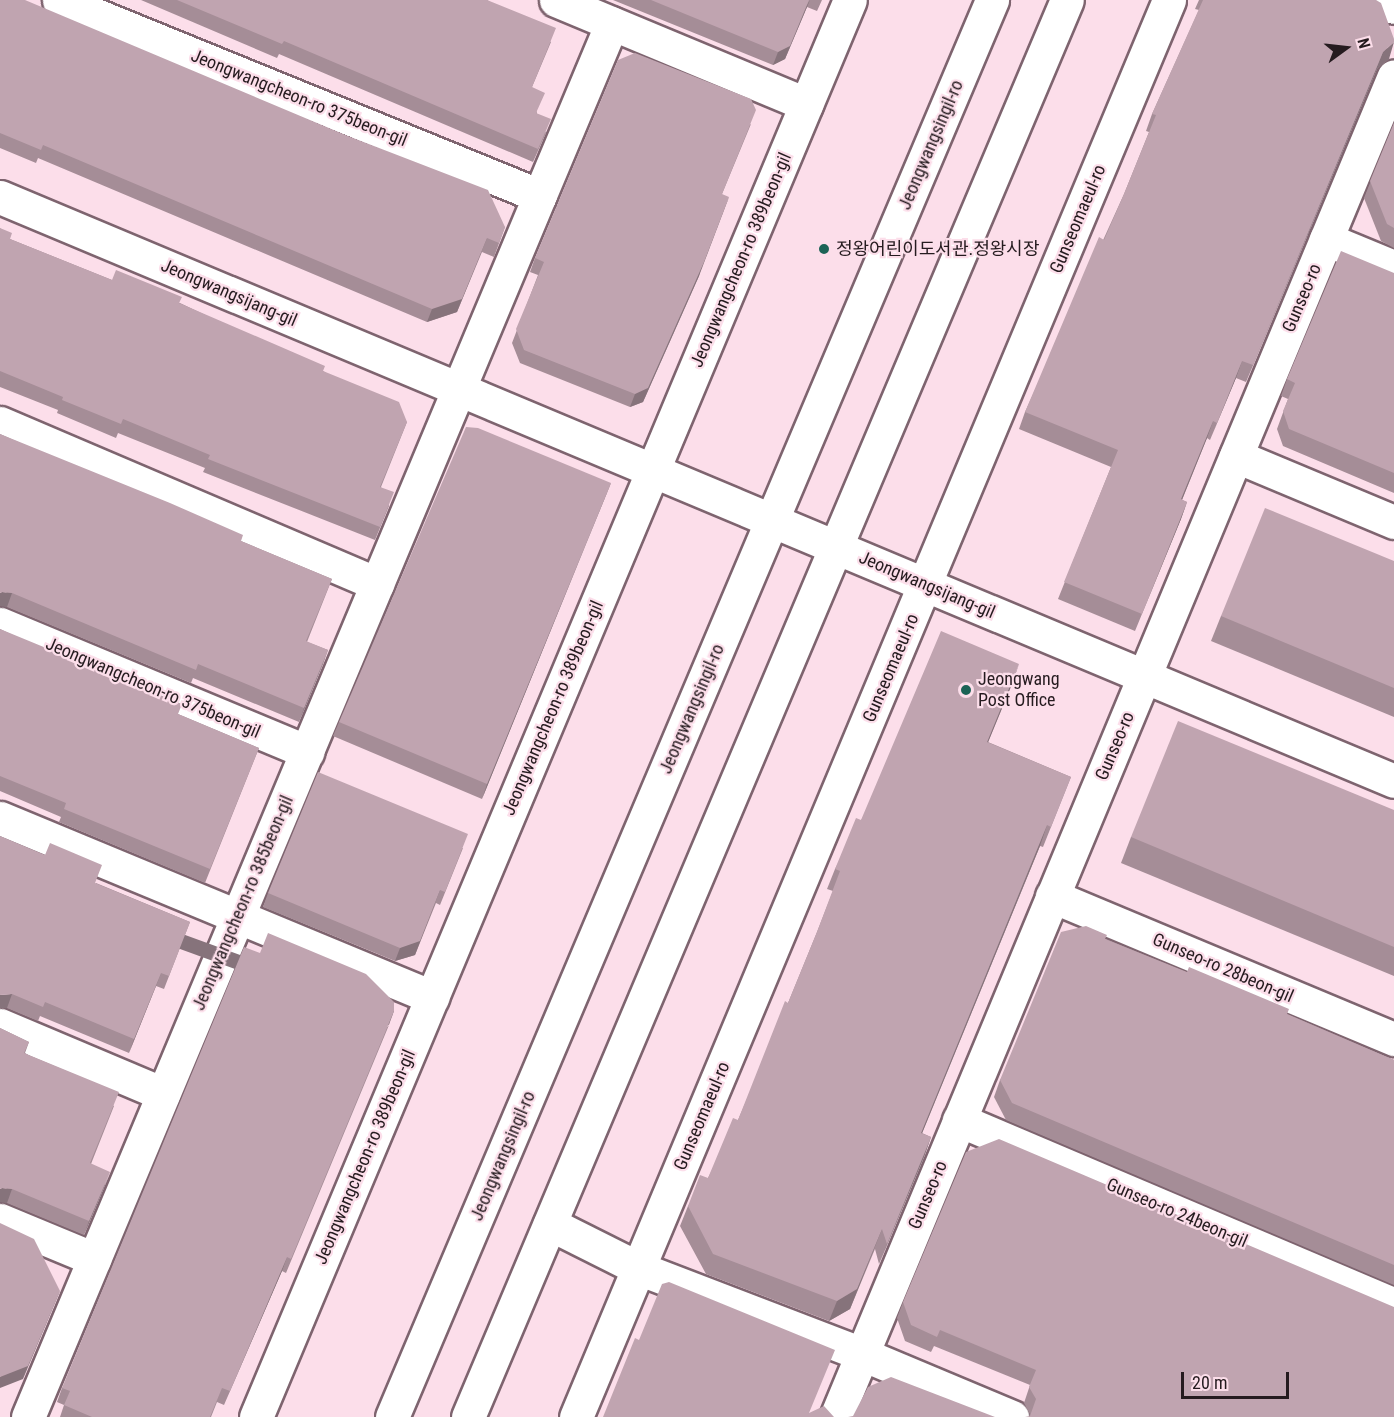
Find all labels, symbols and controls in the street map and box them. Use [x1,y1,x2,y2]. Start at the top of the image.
north arrow [1316,18,1376,78]
text: N [1353,36,1374,50]
street label: Jeongwangcheon-ro 375beon-gil [188,45,410,151]
street label: Jeongwangsingil-ro [894,77,968,213]
street label: Jeongwangcheon-ro 389beon-gil [686,149,796,371]
street label: Gunseomaeul-ro [1045,161,1111,277]
place label: 정왕어린이도서관.정왕시장 [836,238,1039,260]
marker: 정왕어린이도서관.정왕시장 [817,242,831,256]
street label: Jeongwangsijang-gil [158,255,300,331]
street label: Gunseo-ro [1278,260,1326,336]
street label: Jeongwangsijang-gil [856,547,998,623]
street label: Jeongwangcheon-ro 389beon-gil [498,597,608,819]
street label: Gunseomaeul-ro [858,610,924,726]
street label: Jeongwangcheon-ro 375beon-gil [42,633,264,743]
street label: Jeongwangsingil-ro [655,641,729,777]
place label: Jeongwang Post Office [978,669,1060,712]
marker: Jeongwang Post Office [959,683,973,697]
street label: Gunseo-ro [1091,708,1139,784]
street label: Jeongwangcheon-ro 385beon-gil [188,792,298,1014]
street label: Gunseo-ro 28beon-gil [1149,929,1297,1007]
street label: Jeongwangcheon-ro 389beon-gil [310,1046,420,1268]
street label: Gunseomaeul-ro [669,1058,735,1174]
street label: Jeongwangsingil-ro [466,1088,540,1224]
street label: Gunseo-ro [904,1157,952,1233]
street label: Gunseo-ro 24beon-gil [1103,1174,1251,1252]
scale bar [1184,1360,1292,1398]
text: 20 m [1192,1372,1227,1393]

